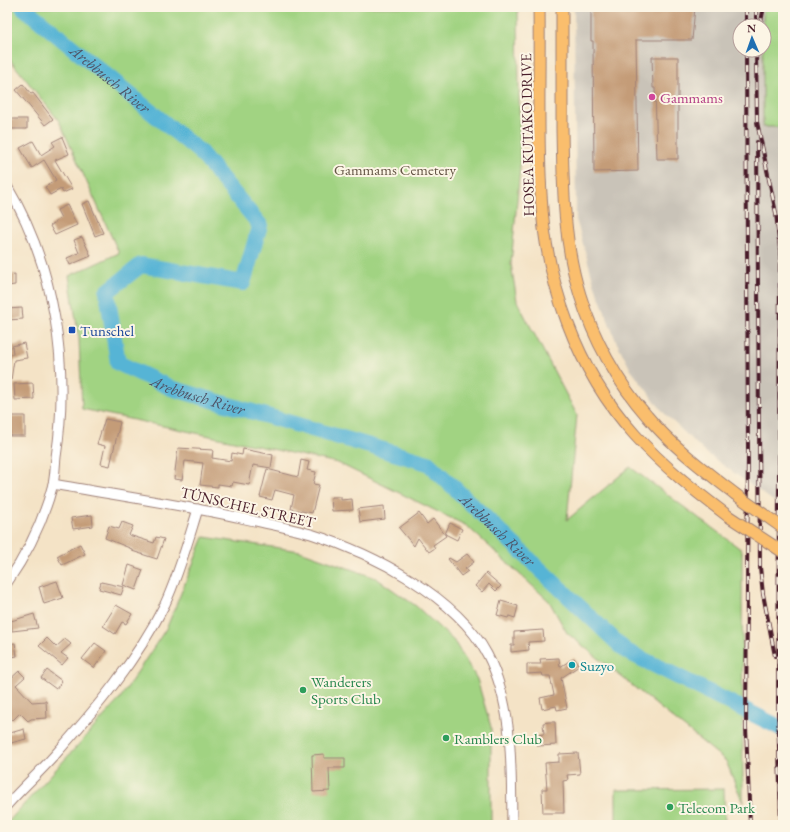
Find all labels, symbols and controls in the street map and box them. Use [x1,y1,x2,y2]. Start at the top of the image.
north arrow [732,18,772,58]
text: N [747,21,756,35]
water label: Arebbusch River [65,39,156,118]
street label: HOSEA KUTAKO DRIVE [516,53,538,217]
place label: Gammams [660,88,723,107]
marker: Gammams [647,92,657,102]
park label: Gammams Cemetery [334,160,456,179]
place label: Tunschel [80,321,134,340]
marker: Tunschel [67,325,77,335]
water label: Arebbusch River [147,369,248,420]
street label: TÜNSCHEL STREET [179,482,318,532]
water label: Arebbusch River [454,487,541,571]
place label: Suzyo [580,656,614,675]
marker: Suzyo [567,660,577,670]
place label: Wanderers Sports Club [311,672,381,708]
marker: Wanderers Sports Club [298,685,308,695]
place label: Ramblers Club [454,729,542,748]
marker: Ramblers Club [441,733,451,743]
place label: Telecom Park [678,798,756,817]
marker: Telecom Park [665,802,675,812]

